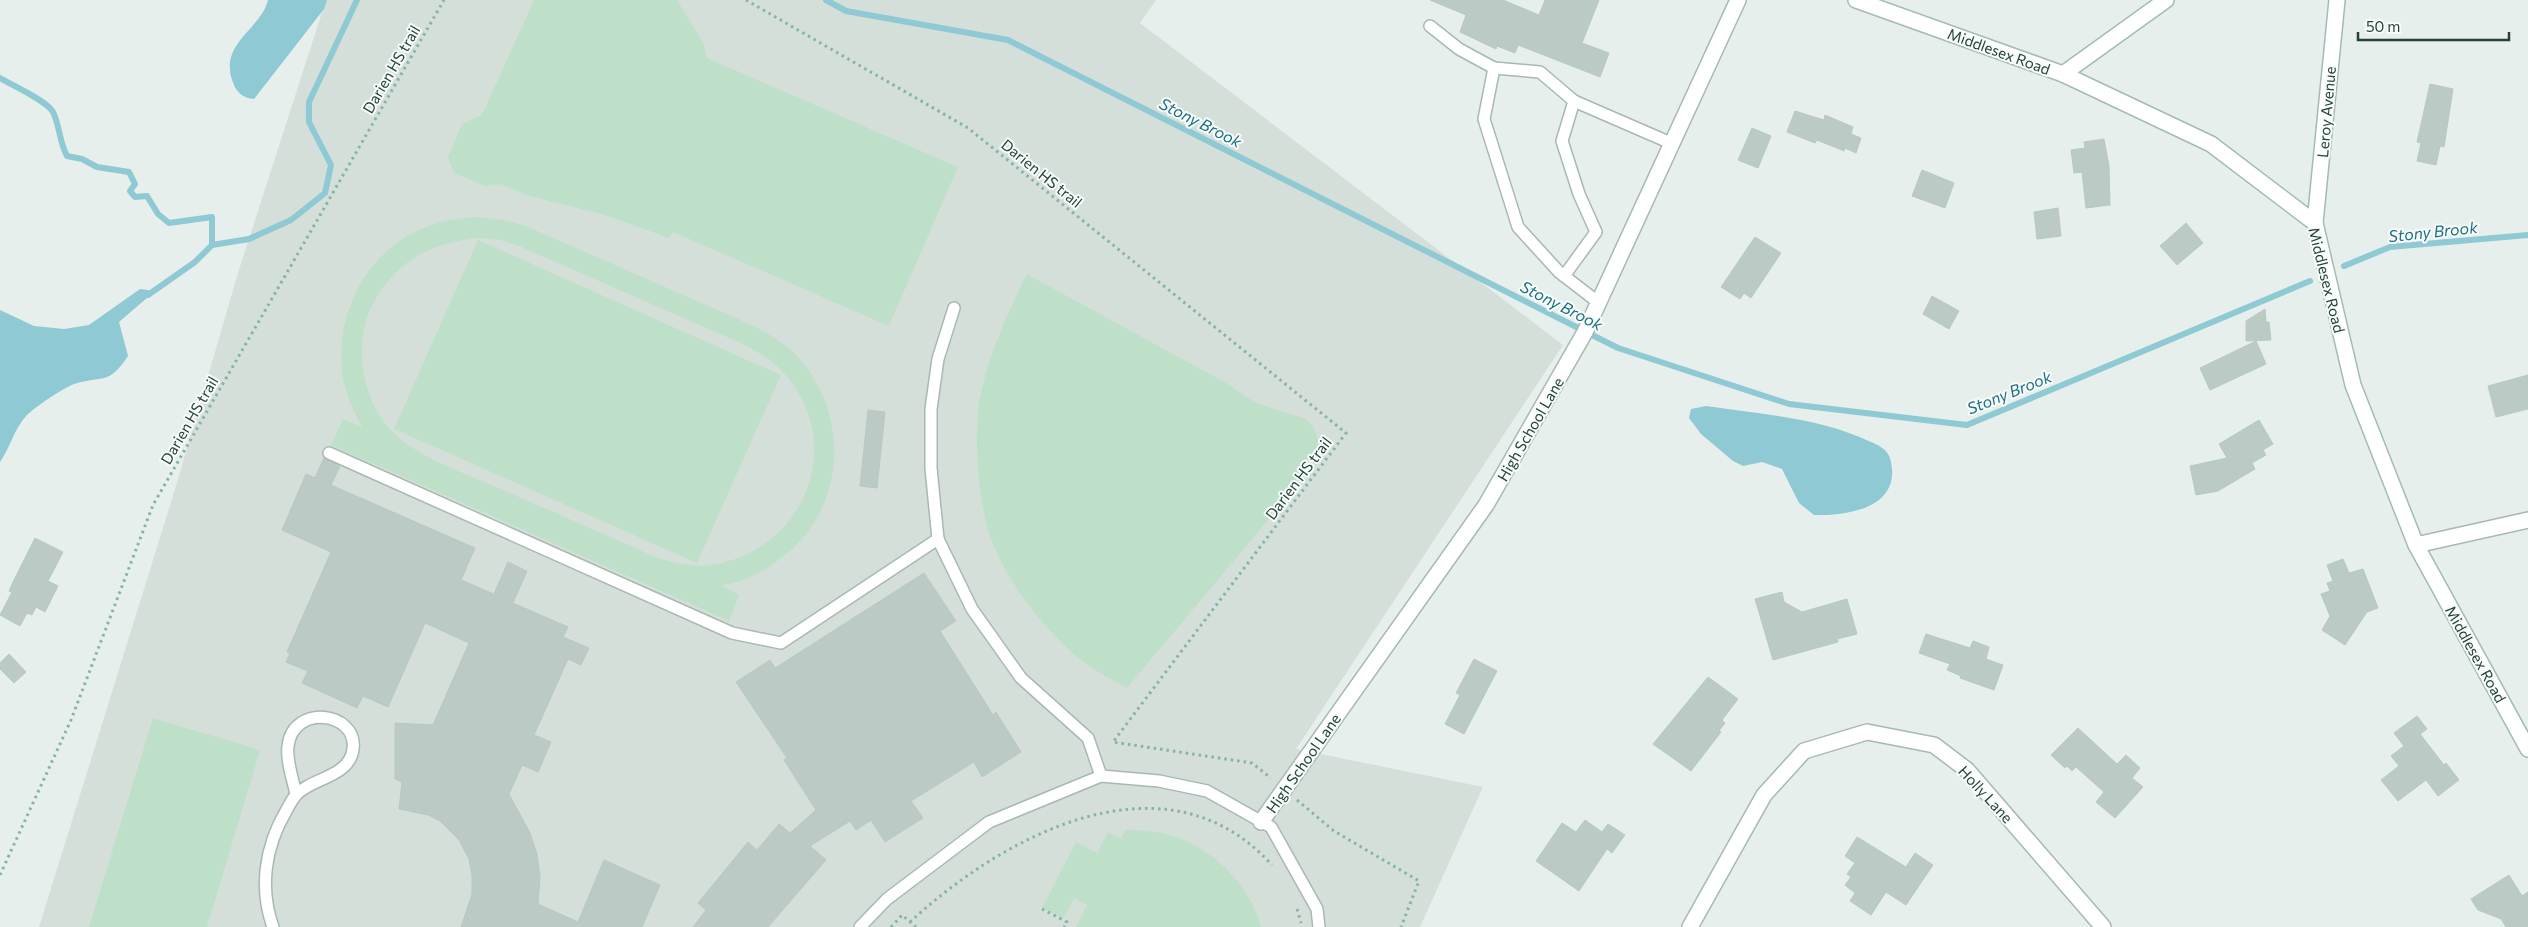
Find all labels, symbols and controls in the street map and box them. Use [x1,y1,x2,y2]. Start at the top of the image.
scale bar [2358,10,2509,42]
text: 50 m [2366,17,2400,35]
street label: Darien HS trail [359,22,423,116]
street label: Middlesex Road [1945,24,2053,78]
street label: Leroy Avenue [2313,66,2339,158]
water label: Stony Brook [1157,93,1246,151]
street label: Darien HS trail [998,135,1086,211]
water label: Stony Brook [2387,217,2479,245]
street label: Middlesex Road [2305,225,2349,335]
water label: Stony Brook [1518,276,1607,334]
water label: Stony Brook [1964,366,2054,418]
street label: Darien HS trail [157,373,221,467]
street label: High School Lane [1493,374,1567,484]
street label: Darien HS trail [1261,433,1335,523]
street label: Middlesex Road [2442,602,2510,706]
street label: High School Lane [1262,710,1344,816]
street label: Holly Lane [1955,762,2017,826]

